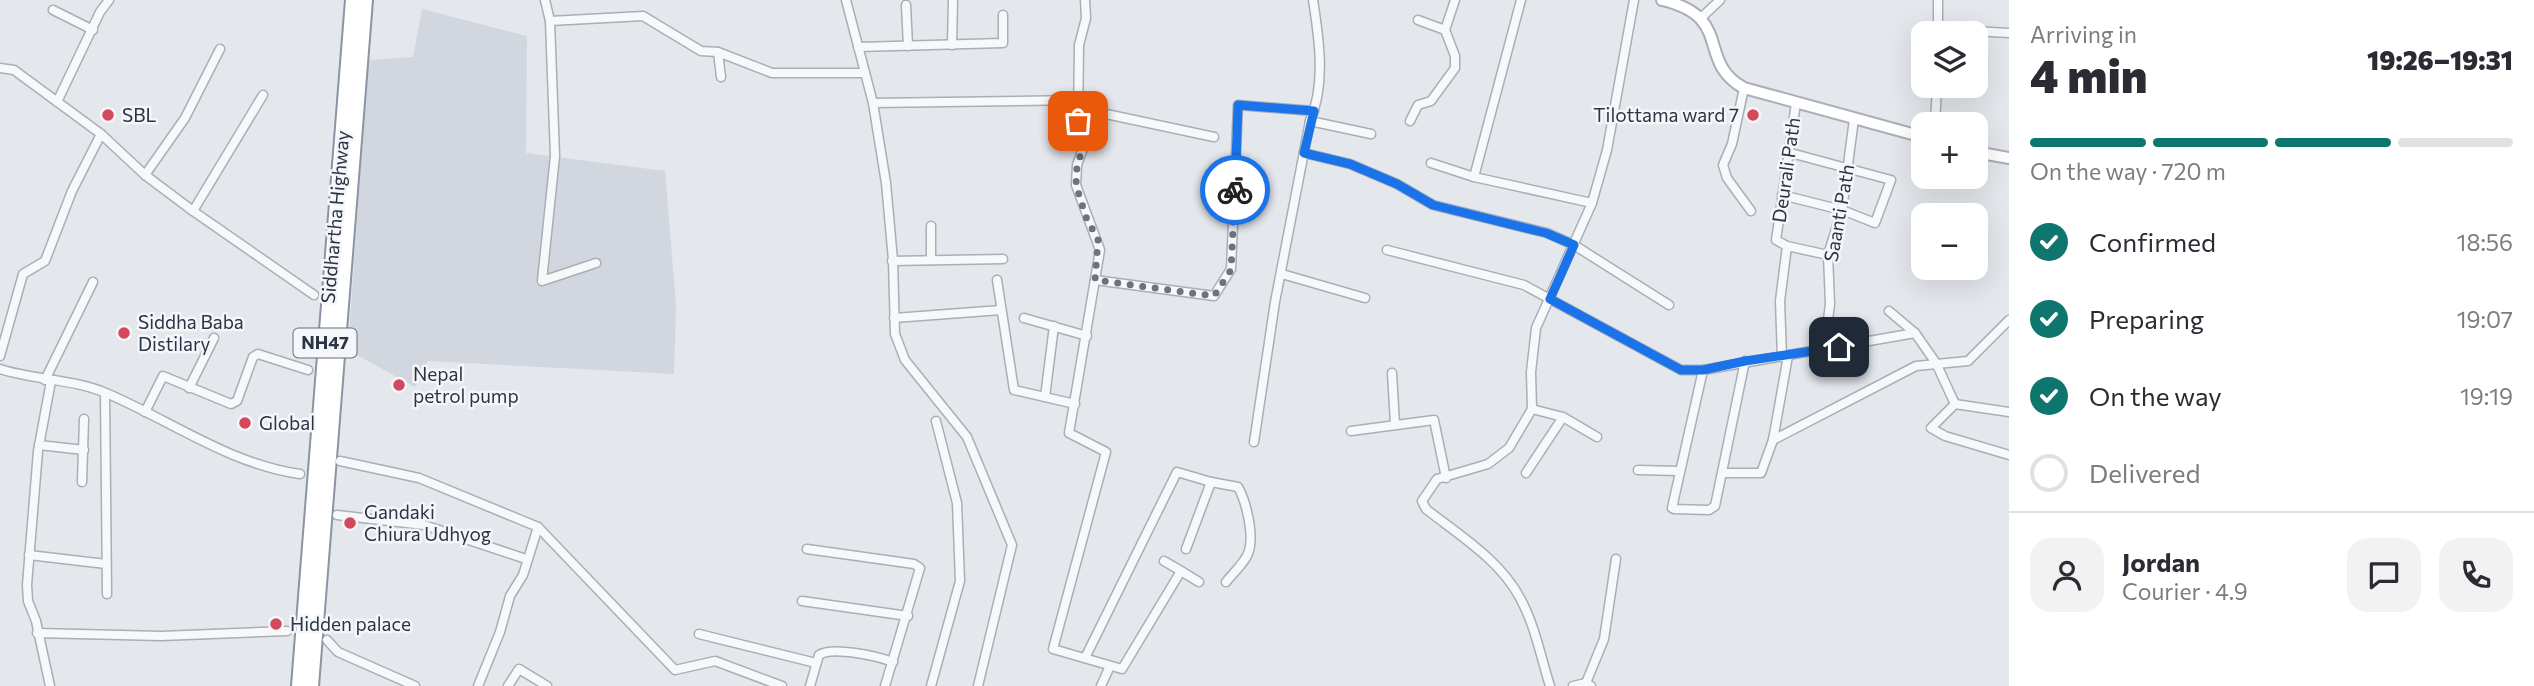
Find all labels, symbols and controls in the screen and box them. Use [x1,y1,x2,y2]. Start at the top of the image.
text: Arriving in [2030,20,2137,48]
map controls [1911,21,1988,280]
button: layers [1911,21,1988,98]
text: 19:26–19:31 [2367,44,2513,75]
text: 4 min [2030,46,2148,102]
pin [1048,91,1108,151]
icon: bag [1059,102,1097,140]
place label: SBL [122,103,156,126]
place label: Tilottama ward 7 [1593,103,1739,126]
marker: SBL [100,107,116,123]
marker: Tilottama ward 7 [1745,107,1761,123]
button: + [1911,112,1988,189]
street label: Deurali Path [1767,116,1804,224]
street label: Siddhartha Highway [315,129,354,304]
courier [1200,155,1270,225]
text: On the way · 720 m [2030,157,2226,185]
street label: Saanti Path [1819,162,1858,264]
icon: bike [1216,171,1254,209]
button: − [1911,203,1988,280]
icon: check [2030,223,2068,261]
text: Confirmed [2089,226,2216,257]
text: 18:56 [2457,228,2513,256]
icon: check [2030,300,2068,338]
text: Preparing [2089,303,2204,334]
text: 19:07 [2457,305,2513,333]
place label: Siddha Baba Distilary [138,310,244,355]
pin [1809,317,1869,377]
marker: Siddha Baba Distilary [116,325,132,341]
road number: NH47 [294,328,356,358]
icon: home [1820,328,1858,366]
place label: Nepal petrol pump [413,362,519,407]
marker: Nepal petrol pump [391,377,407,393]
icon: check [2030,377,2068,415]
text: On the way [2089,380,2222,411]
text: 19:19 [2460,382,2513,410]
place label: Global [259,411,315,434]
marker: Global [237,415,253,431]
text: Delivered [2089,457,2200,488]
place label: Gandaki Chiura Udhyog [364,500,491,545]
marker: Gandaki Chiura Udhyog [342,515,358,531]
button: person [2030,538,2104,612]
button: chat [2347,538,2421,612]
button: phone [2439,538,2513,612]
text: Jordan [2122,546,2200,577]
text: Courier · 4.9 [2122,577,2248,605]
place label: Hidden palace [290,612,411,635]
marker: Hidden palace [268,616,284,632]

